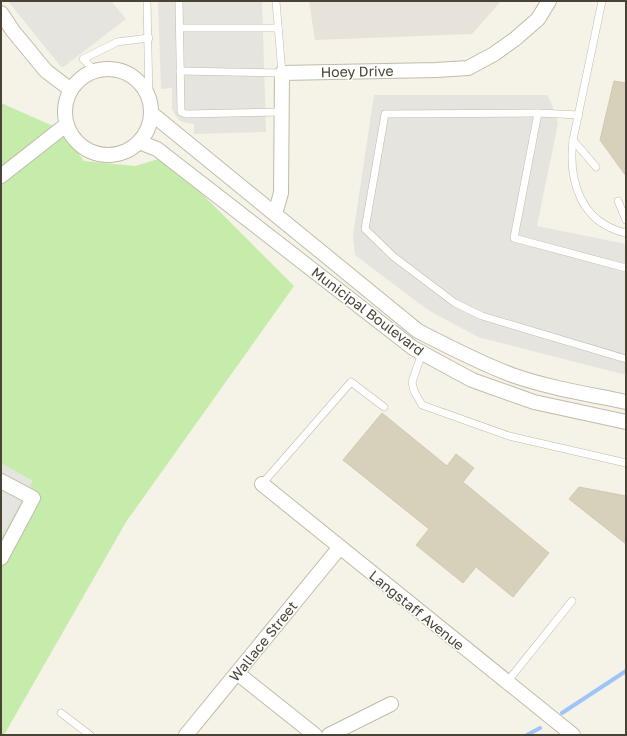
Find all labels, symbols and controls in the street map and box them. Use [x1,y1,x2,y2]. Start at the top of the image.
street label: Hoey Drive [320,62,394,80]
street label: Municipal Boulevard [308,263,428,359]
street label: Langstaff Avenue [366,566,468,654]
street label: Wallace Street [225,597,301,685]

